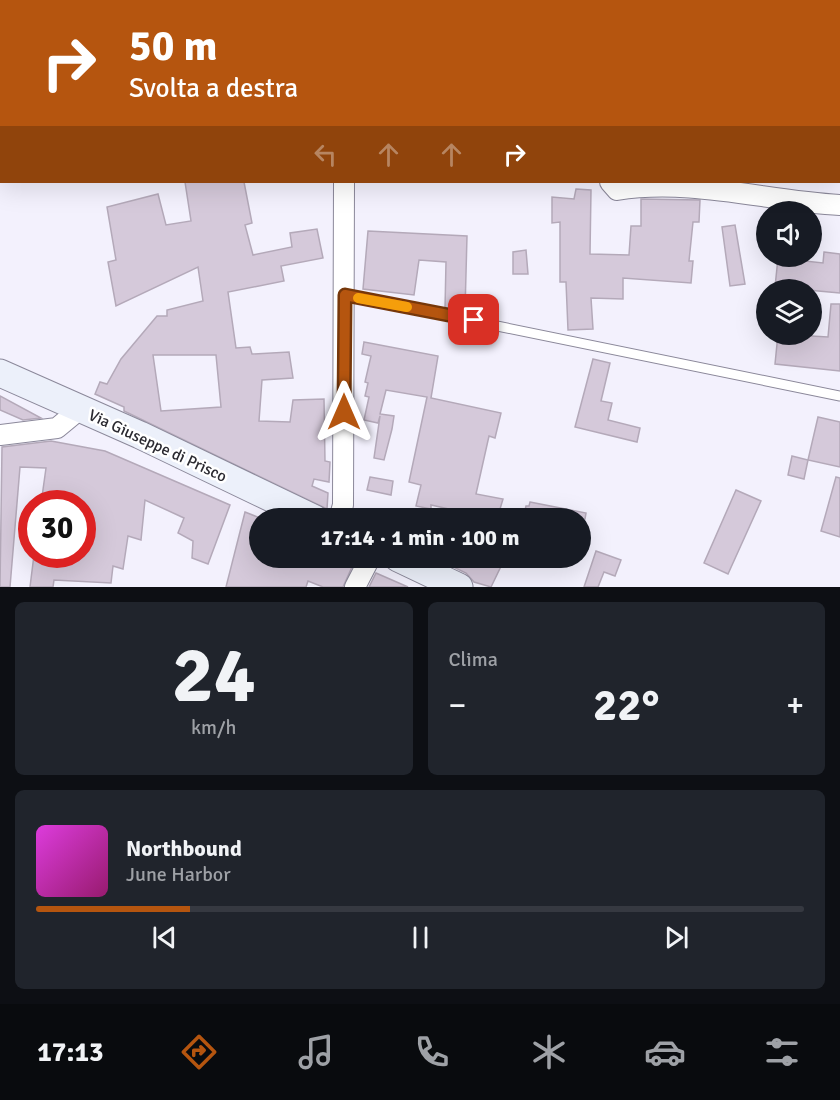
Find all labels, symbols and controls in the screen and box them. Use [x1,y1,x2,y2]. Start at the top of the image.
text: 50 m [129,21,218,72]
icon: right [30,24,108,102]
text: Svolta a destra [129,72,298,105]
icon: left [309,138,342,171]
icon: ahead [372,138,405,171]
icon: ahead [435,138,468,171]
icon: right [498,138,531,171]
map controls [756,201,822,345]
button: sound [756,201,822,267]
button: layers [756,279,822,345]
pin [448,294,499,345]
icon: arrive [457,303,490,336]
position arrow [312,380,376,444]
street label: Via Giuseppe di Prisco [85,405,230,487]
speed limit sign: 30 [18,490,96,568]
text: 17:14 · 1 min · 100 m [320,524,520,551]
text: 24 [172,628,256,724]
text: Clima [449,647,498,672]
text: 22° [593,678,660,733]
text: − [449,685,466,726]
text: + [786,685,804,726]
text: km/h [191,715,236,740]
text: Northbound [126,835,242,862]
text: June Harbor [126,862,231,887]
icon: previous [148,921,181,954]
icon: pause [404,921,437,954]
icon: next [660,921,693,954]
icon: directions [178,1031,220,1073]
icon: music [295,1031,337,1073]
icon: phone [411,1031,453,1073]
icon: climate [528,1031,570,1073]
icon: car [644,1031,686,1073]
icon: filters [761,1031,803,1073]
text: 17:13 [37,1036,104,1069]

